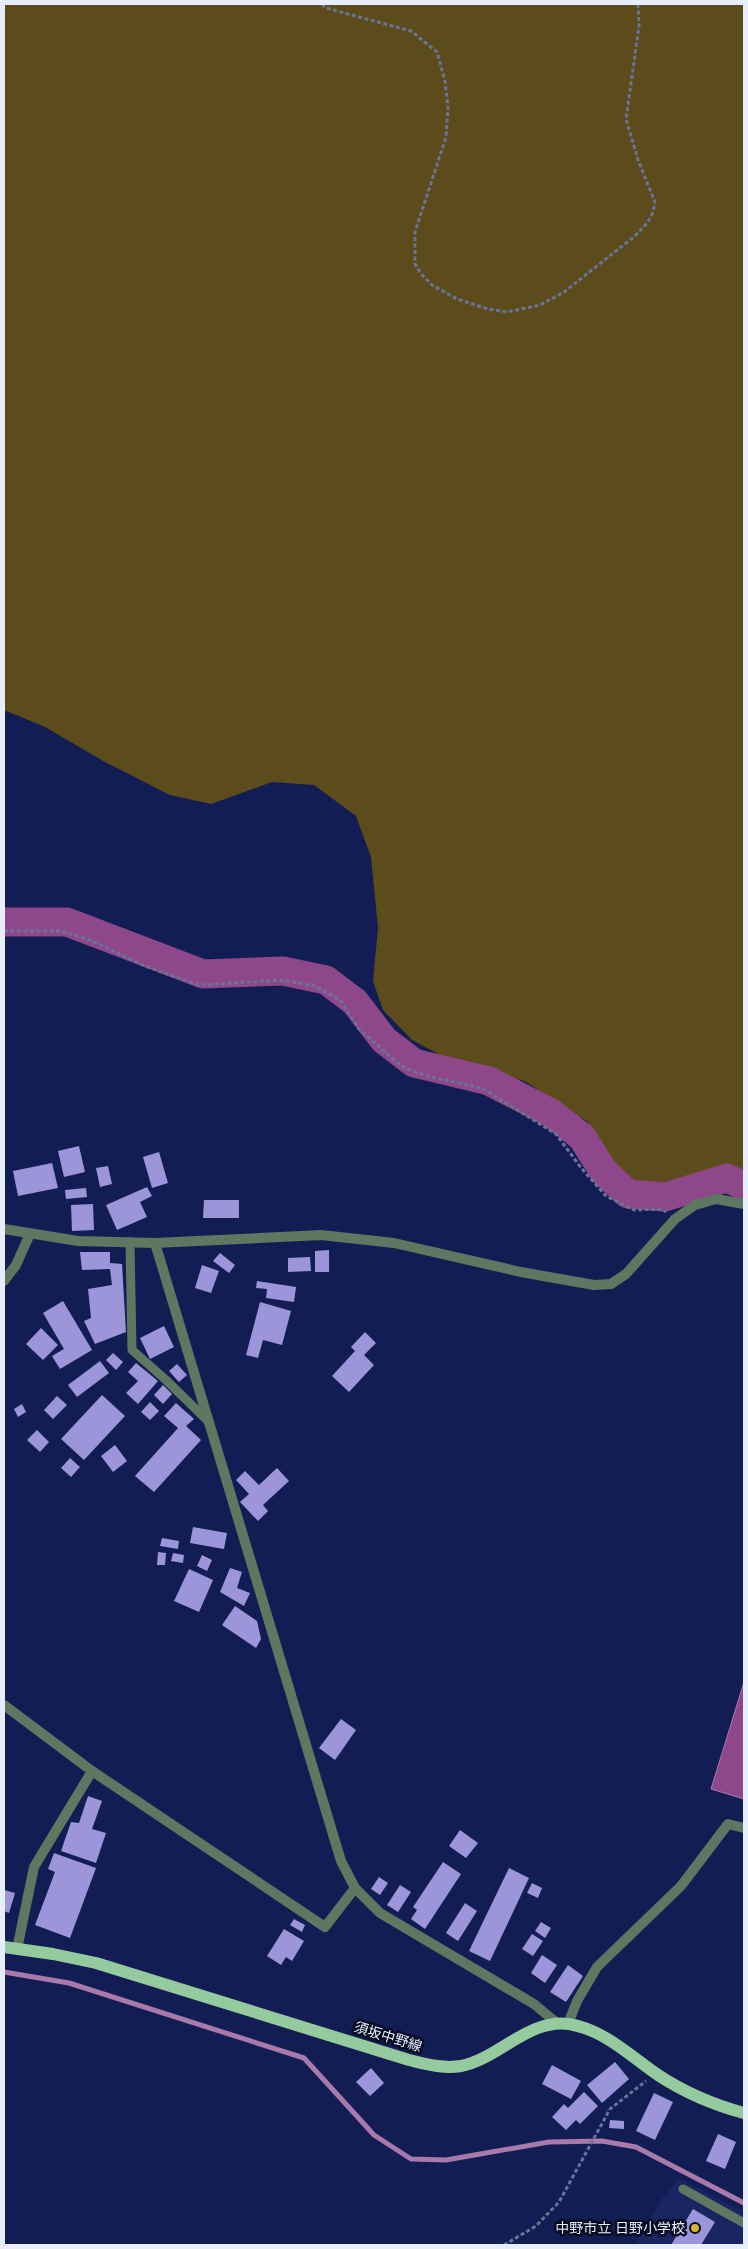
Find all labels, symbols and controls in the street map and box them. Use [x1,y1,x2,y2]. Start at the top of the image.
street label: 須坂中野線 [352,2019,424,2055]
place label: 中野市立 日野小学校 [555,2220,685,2237]
marker: 中野市立 日野小学校 [689,2222,701,2234]

